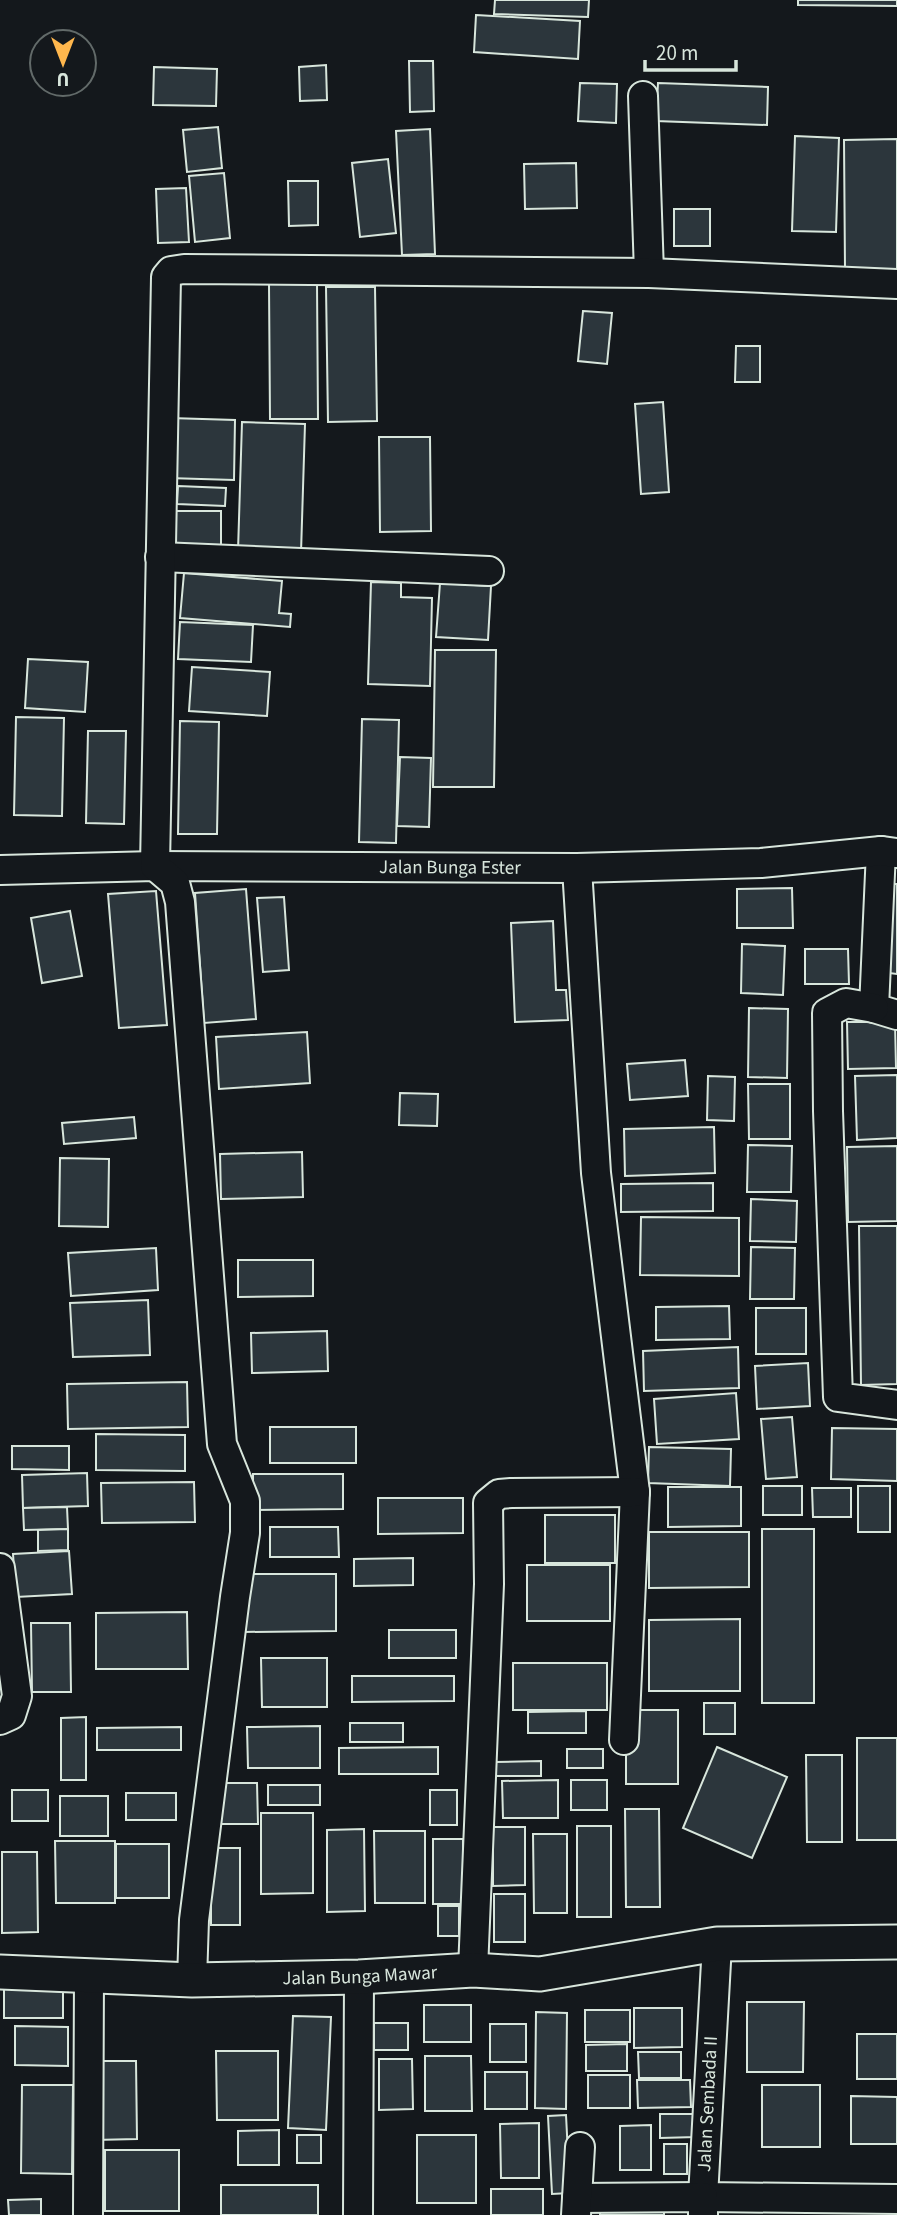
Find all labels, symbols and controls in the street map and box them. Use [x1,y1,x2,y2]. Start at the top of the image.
north arrow [28,28,98,98]
scale bar [645,28,736,72]
text: 20 m [656,38,698,68]
text: U [57,65,69,92]
street label: Jalan Bunga Ester [379,854,521,881]
street label: Jalan Bunga Mawar [282,1959,438,1992]
street label: Jalan Sembada II [691,2035,725,2173]

